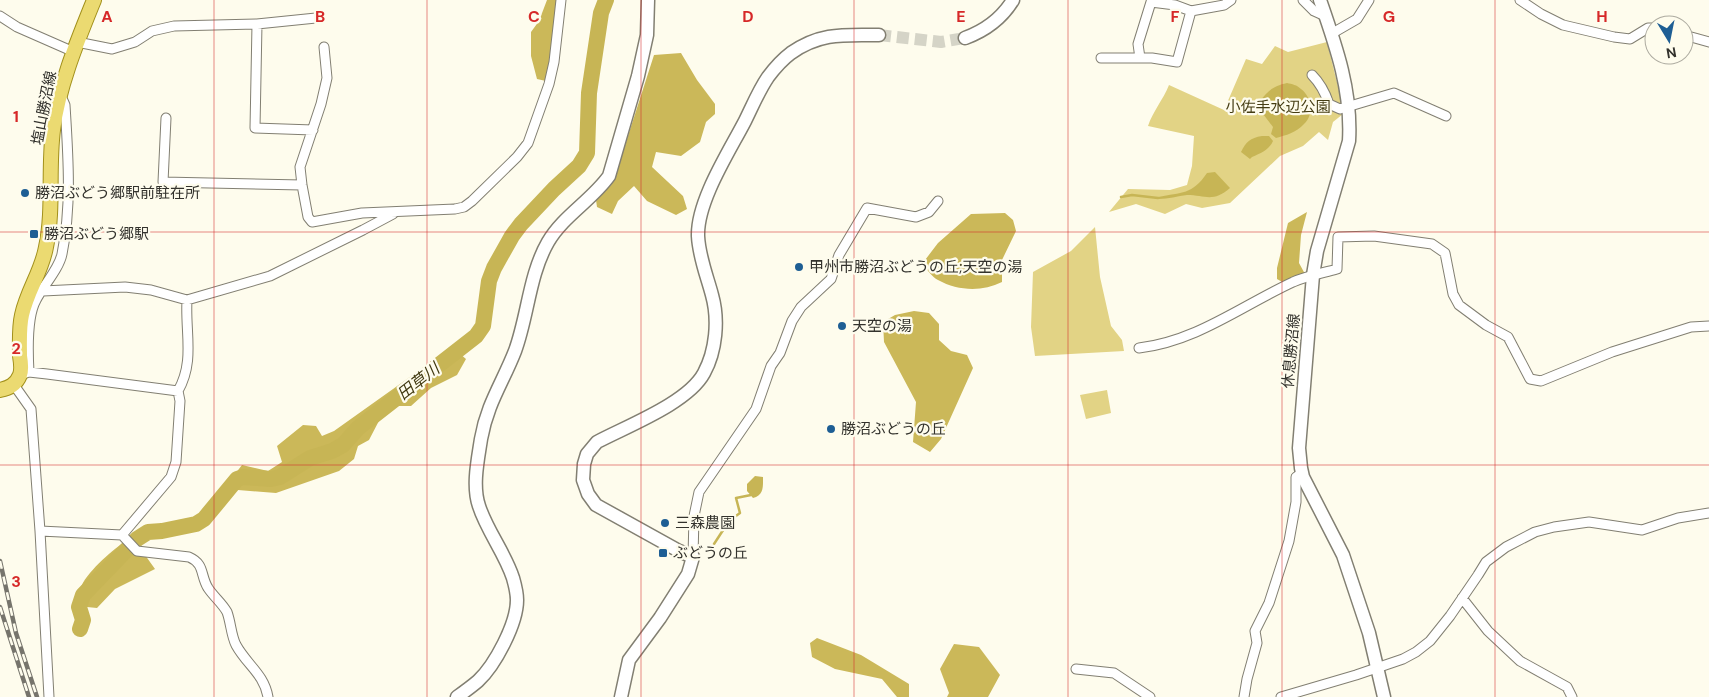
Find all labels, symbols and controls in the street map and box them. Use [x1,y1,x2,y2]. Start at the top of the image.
text: A [101,6,113,27]
text: B [315,6,325,27]
text: C [528,6,540,27]
text: D [742,6,754,27]
text: E [956,6,966,27]
text: F [1171,6,1180,27]
text: G [1383,6,1395,27]
text: H [1596,6,1608,27]
north arrow [1644,15,1694,65]
text: N [1665,43,1678,63]
street label: 塩山勝沼線 [27,69,61,147]
park label: 小佐手水辺公園 [1225,97,1331,117]
text: 1 [13,106,19,127]
place label: 勝沼ぶどう郷駅前駐在所 [35,183,200,203]
marker: 勝沼ぶどう郷駅前駐在所 [19,187,31,199]
place label: 勝沼ぶどう郷駅 [44,224,149,244]
marker: 勝沼ぶどう郷駅 [28,228,40,240]
place label: 甲州市勝沼ぶどうの丘;天空の湯 [809,257,1022,277]
marker: 甲州市勝沼ぶどうの丘;天空の湯 [793,261,805,273]
street label: 休息勝沼線 [1278,313,1304,389]
place label: 天空の湯 [852,316,912,336]
marker: 天空の湯 [836,320,848,332]
text: 2 [11,338,21,359]
water label: 田草川 [393,357,445,404]
place label: 勝沼ぶどうの丘 [841,419,946,439]
marker: 勝沼ぶどうの丘 [825,423,837,435]
place label: 三森農園 [675,513,735,533]
marker: 三森農園 [659,517,671,529]
place label: ぶどうの丘 [673,543,748,563]
marker: ぶどうの丘 [657,547,669,559]
text: 3 [11,571,21,592]

